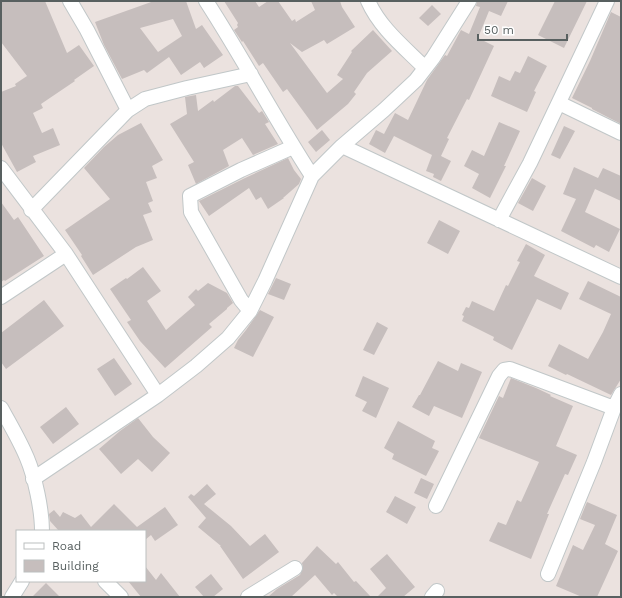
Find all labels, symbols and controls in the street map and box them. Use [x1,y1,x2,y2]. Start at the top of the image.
scale bar [478,16,567,42]
text: 50 m [484,23,514,37]
legend [16,530,146,582]
text: Road [52,539,81,553]
text: Building [52,559,99,573]

